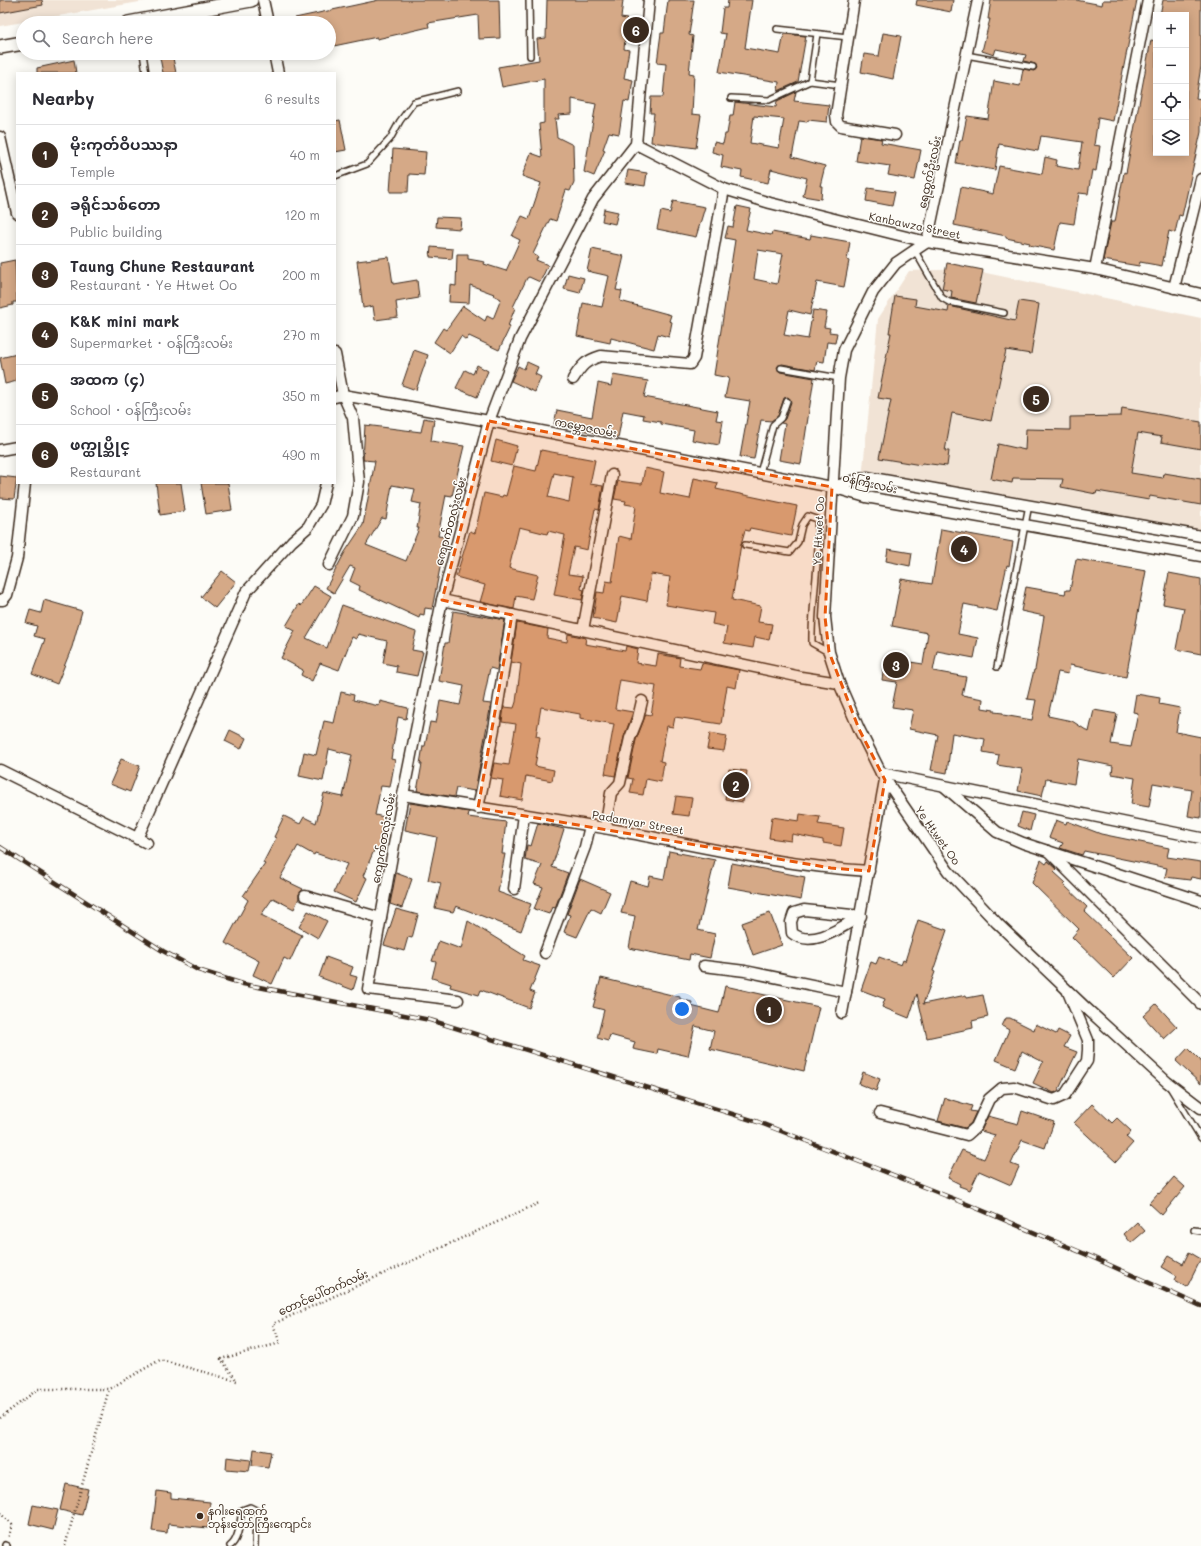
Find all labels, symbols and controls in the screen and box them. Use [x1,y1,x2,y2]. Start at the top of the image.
map controls [1153,12,1189,156]
button: + [1153,12,1189,48]
pin: 6 [623,15,649,45]
search box [16,16,336,60]
icon: search [30,27,52,49]
text: Search here [62,28,153,48]
button: − [1153,48,1189,84]
button: locate [1153,84,1189,120]
text: Nearby [32,87,94,109]
text: 6 results [265,90,320,107]
button: layers [1153,120,1189,156]
text: မိုးကုတ်ဝိပဿနာ [70,134,178,154]
street label: ရေထွက်ဦးလမ်း [914,134,946,210]
text: 1 [42,146,48,163]
text: 40 m [290,146,320,163]
text: Temple [70,163,115,180]
text: ခရိုင်သစ်တော [70,194,160,214]
text: 2 [41,206,49,223]
text: 120 m [284,206,320,223]
street label: Kanbawza Street [868,208,962,242]
text: Public building [70,223,162,240]
text: Taung Chune Restaurant [70,256,255,276]
text: 3 [41,266,49,283]
text: 200 m [282,266,320,283]
text: Restaurant · Ye Htwet Oo [70,276,237,293]
text: K&K mini mark [70,311,179,331]
text: 4 [41,326,49,343]
text: 270 m [283,326,320,343]
text: Supermarket · ဝန်ကြီးလမ်း [70,334,233,351]
text: အထက (၄) [70,369,145,389]
pin: 5 [1023,384,1049,414]
text: 5 [41,387,49,404]
text: 350 m [282,387,320,404]
text: School · ဝန်ကြီးလမ်း [70,401,191,418]
street label: ကမ္ဘောဇလမ်း [553,414,618,442]
text: ဖက္ထုပ္ဆိုင္ [70,434,130,454]
text: 6 [41,446,49,463]
text: 490 m [282,446,320,463]
text: Restaurant [70,463,141,480]
street label: ဝန်ကြီးလမ်း [841,469,899,499]
street label: ကျောက်တလုံးလမ်း [431,475,471,568]
street label: Ye Htwet Oo [809,496,827,566]
pin: 4 [951,534,977,564]
pin: 3 [883,650,909,680]
pin: 2 [723,770,749,800]
street label: ကျောက်တလုံးလမ်း [368,791,400,885]
street label: Ye Htwet Oo [912,802,964,868]
street label: Padamyar Street [591,807,685,837]
pin: 1 [756,995,782,1025]
your location [672,999,692,1019]
street label: တောင်ပေါ်တက်လမ်း [276,1265,370,1319]
place label: နဂါးရေထွက် ဘုန်းတော်ကြီးကျောင်း [208,1503,311,1533]
marker: နဂါးရေထွက် ဘုန်းတော်ကြီးကျောင်း [195,1511,205,1521]

